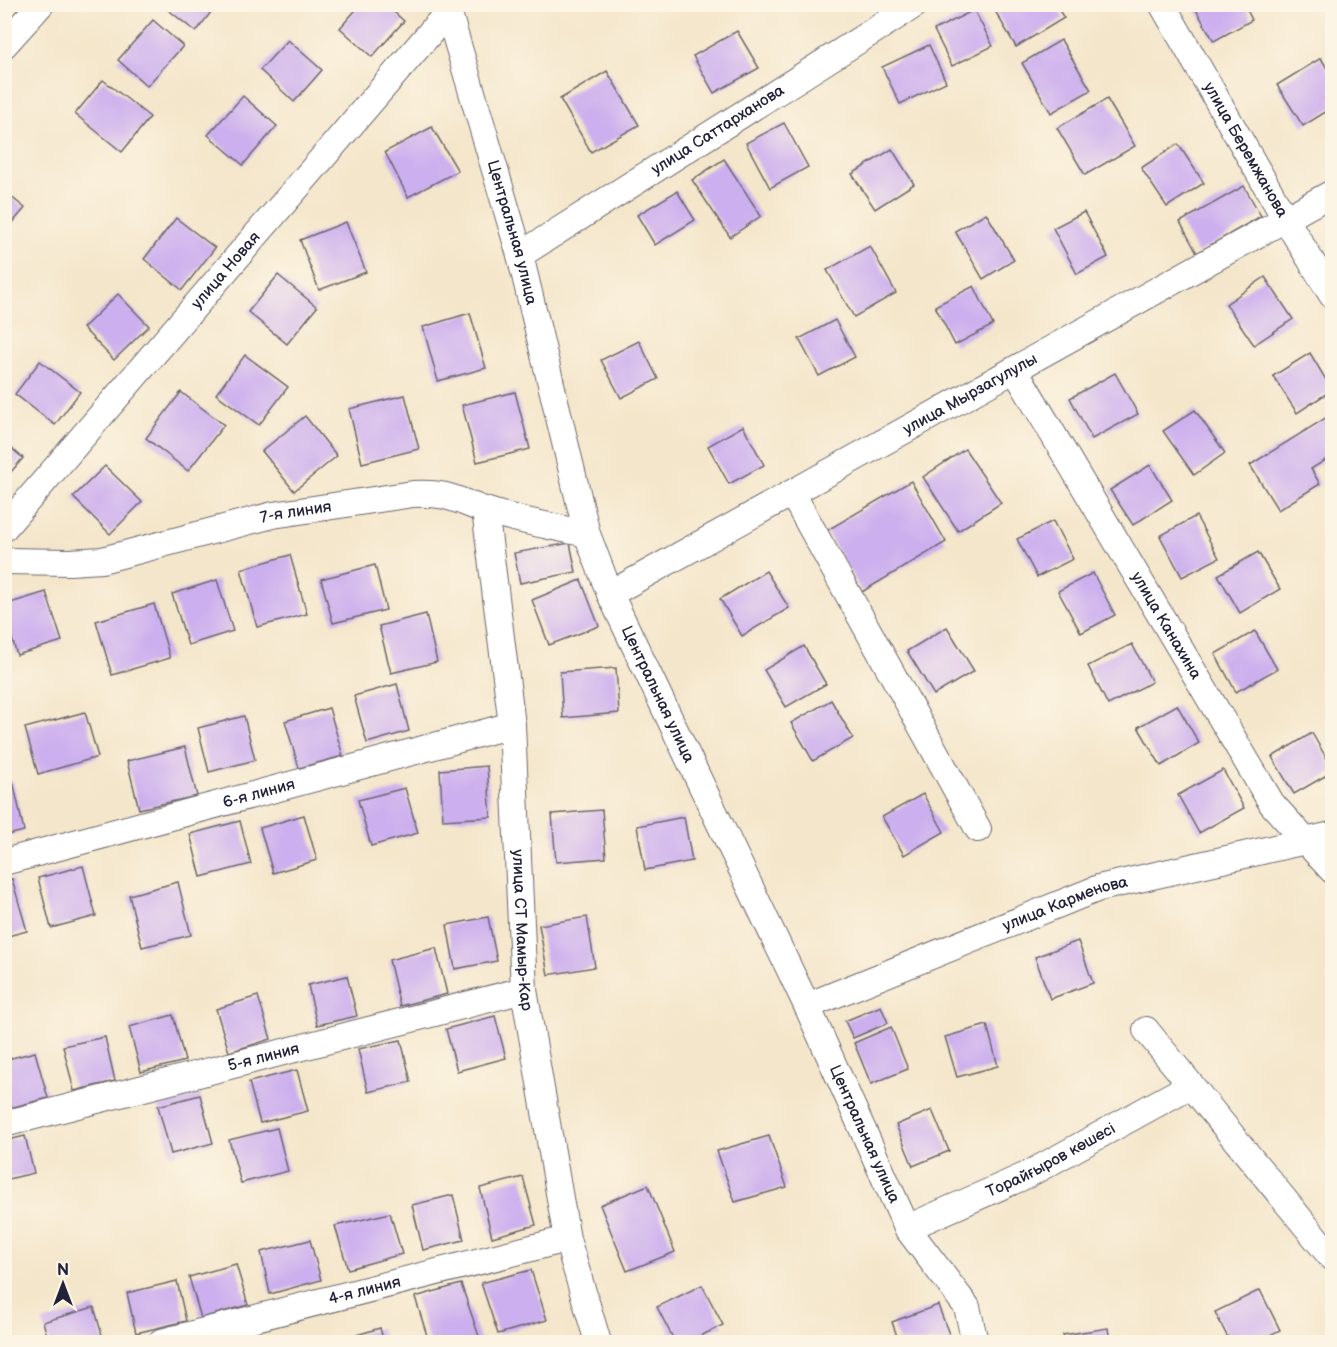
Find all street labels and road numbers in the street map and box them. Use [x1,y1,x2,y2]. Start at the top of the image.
street label: улица Беремжанова [1199,79,1292,221]
street label: улица Саттарханова [648,80,788,179]
street label: Центральная улица [483,158,541,307]
street label: улица Новая [187,228,264,313]
street label: улица Мырзагулулы [900,349,1041,439]
street label: 7-я линия [258,497,333,527]
street label: улица Канахина [1127,568,1206,683]
street label: Центральная улица [617,623,699,766]
street label: 6-я линия [221,774,297,812]
street label: улица СТ Мамыр-Кар [508,849,537,1012]
street label: улица Карменова [1000,872,1130,935]
street label: 5-я линия [226,1039,301,1075]
street label: Центральная улица [825,1062,904,1207]
street label: Торайғыров көшесі [983,1119,1119,1201]
street label: 4-я линия [326,1272,403,1309]

